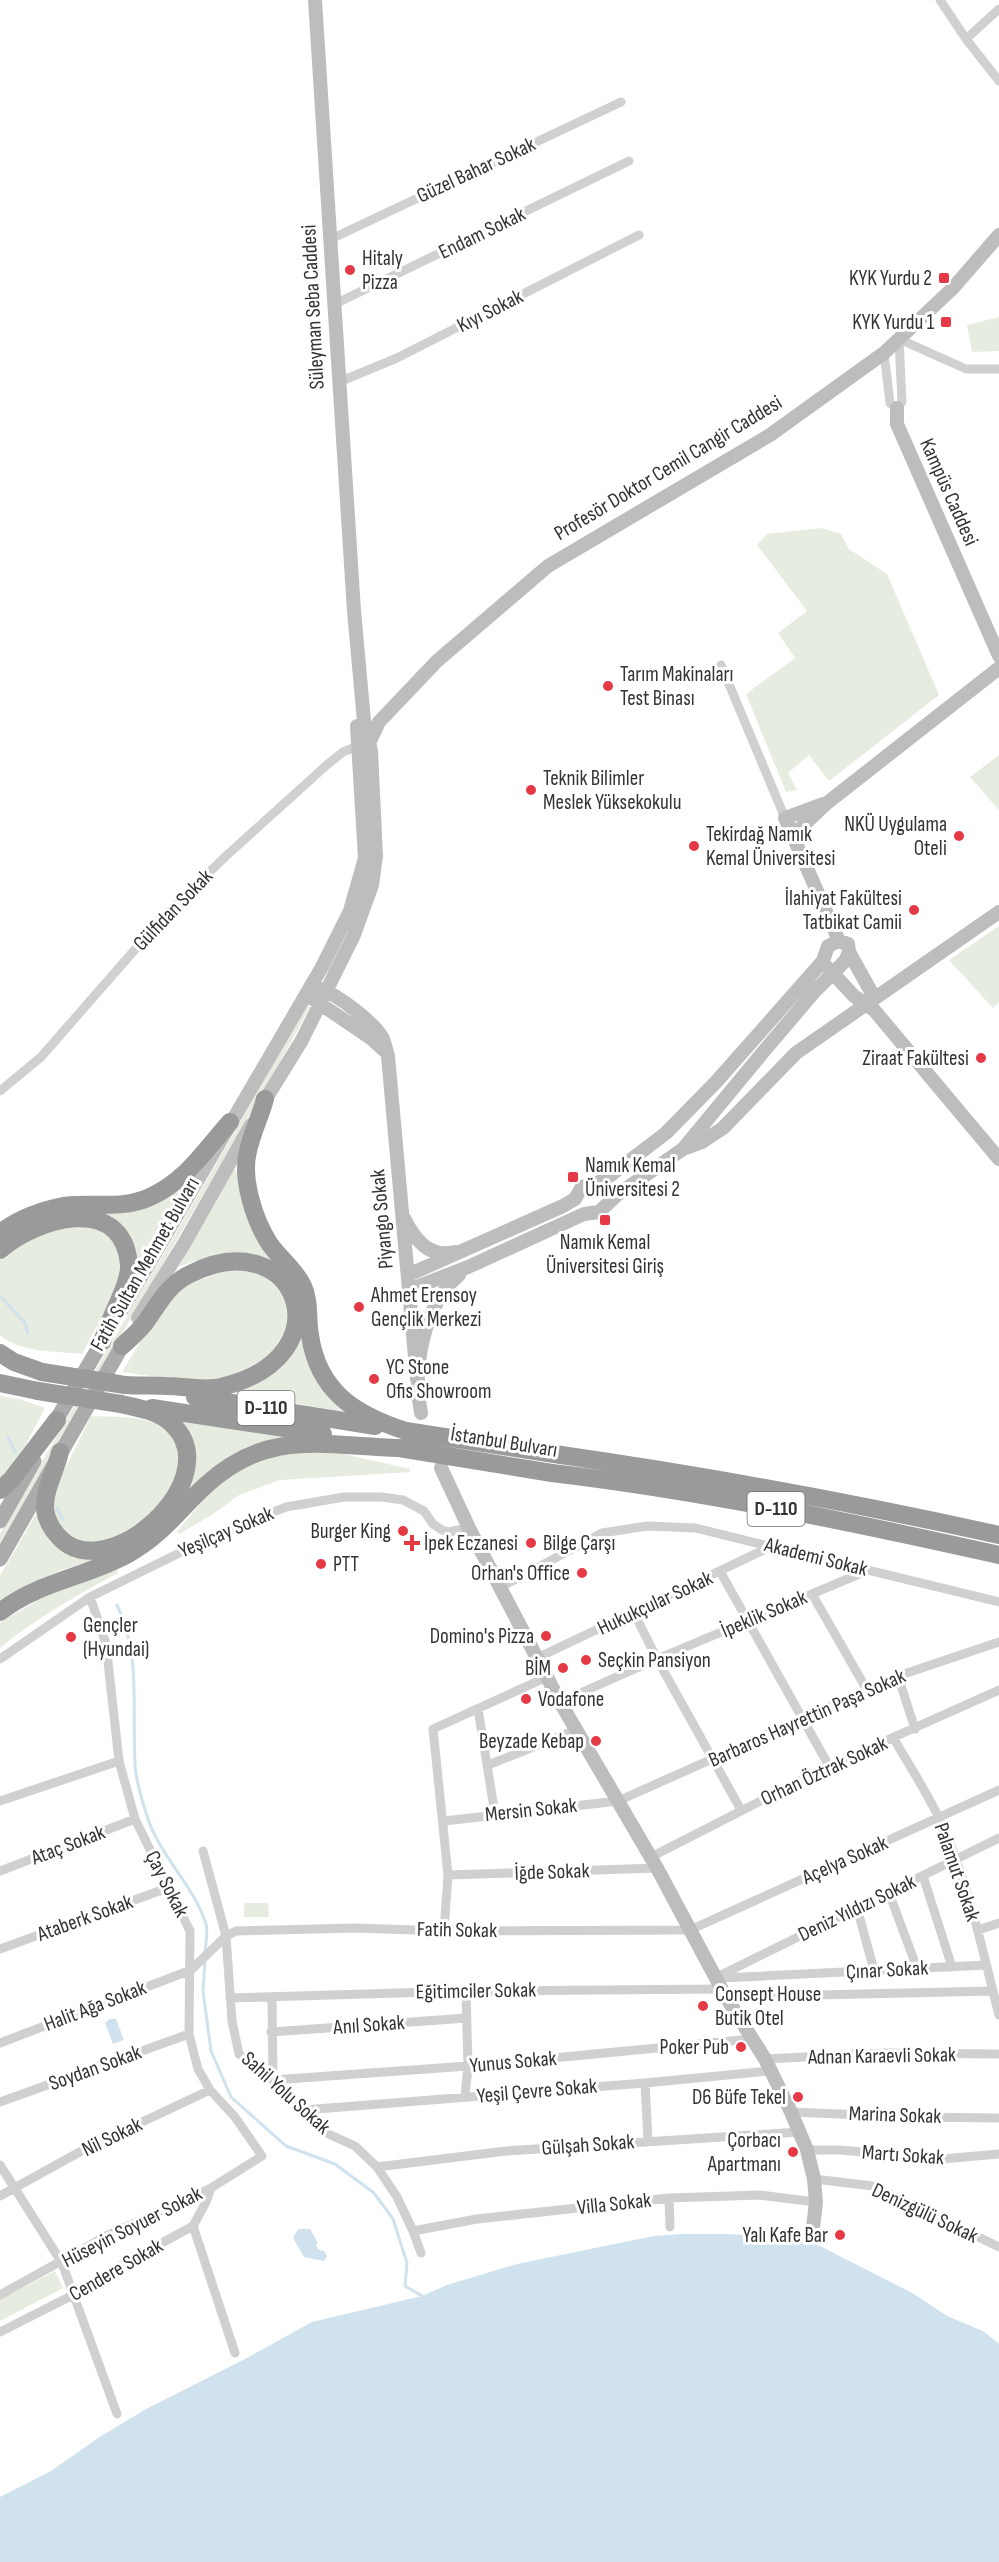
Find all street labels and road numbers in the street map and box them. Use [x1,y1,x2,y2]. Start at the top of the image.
street label: Güzel Bahar Sokak [413,132,539,208]
street label: Endam Sokak [435,201,529,265]
street label: Süleyman Seba Caddesi [296,224,330,390]
street label: Kıyı Sokak [453,284,527,338]
street label: Profesör Doktor Cemil Cangir Caddesi [550,390,786,546]
street label: Kampüs Caddesi [914,435,984,549]
street label: Gülfidan Sokak [128,864,218,956]
street label: Piyango Sokak [365,1168,399,1270]
street label: Fatih Sultan Mehmet Bulvarı [85,1173,205,1355]
road number: D-110 [238,1391,294,1425]
street label: İstanbul Bulvarı [449,1421,559,1463]
road number: D-110 [748,1492,804,1526]
street label: Yeşilçay Sokak [175,1501,277,1563]
street label: Akademi Sokak [761,1532,870,1582]
street label: Hukukçular Sokak [593,1565,717,1641]
street label: İpeklik Sokak [717,1585,811,1643]
street label: Barbaros Hayrettin Paşa Sokak [705,1663,909,1773]
street label: Orhan Öztrak Sokak [757,1731,891,1811]
street label: Mersin Sokak [484,1793,578,1827]
street label: Palamut Sokak [928,1819,986,1925]
street label: Ataç Sokak [27,1820,108,1871]
street label: Açelya Sokak [797,1830,892,1890]
street label: Çay Sokak [140,1847,194,1921]
street label: İğde Sokak [514,1858,590,1886]
street label: Deniz Yıldızı Sokak [794,1869,920,1947]
street label: Ataberk Sokak [33,1889,136,1947]
street label: Fatih Sokak [417,1917,497,1943]
street label: Çınar Sokak [845,1955,929,1985]
street label: Halit Ağa Sokak [40,1975,150,2037]
street label: Eğitimciler Sokak [415,1977,537,2005]
street label: Anıl Sokak [332,2010,405,2040]
street label: Soydan Sokak [45,2040,145,2096]
street label: Adnan Karaevli Sokak [807,2042,956,2070]
street label: Sahil Yolu Sokak [236,2046,336,2140]
street label: Yunus Sokak [468,2046,558,2078]
street label: Yeşil Çevre Sokak [476,2073,598,2109]
street label: Marina Sokak [848,2101,942,2129]
street label: Nil Sokak [78,2112,146,2162]
street label: Gülşah Sokak [541,2129,635,2161]
street label: Martı Sokak [861,2140,945,2170]
street label: Denizgülü Sokak [868,2178,982,2248]
street label: Hüseyin Soyuer Sokak [58,2181,206,2273]
street label: Villa Sokak [576,2188,652,2220]
street label: Cendere Sokak [65,2233,167,2307]

